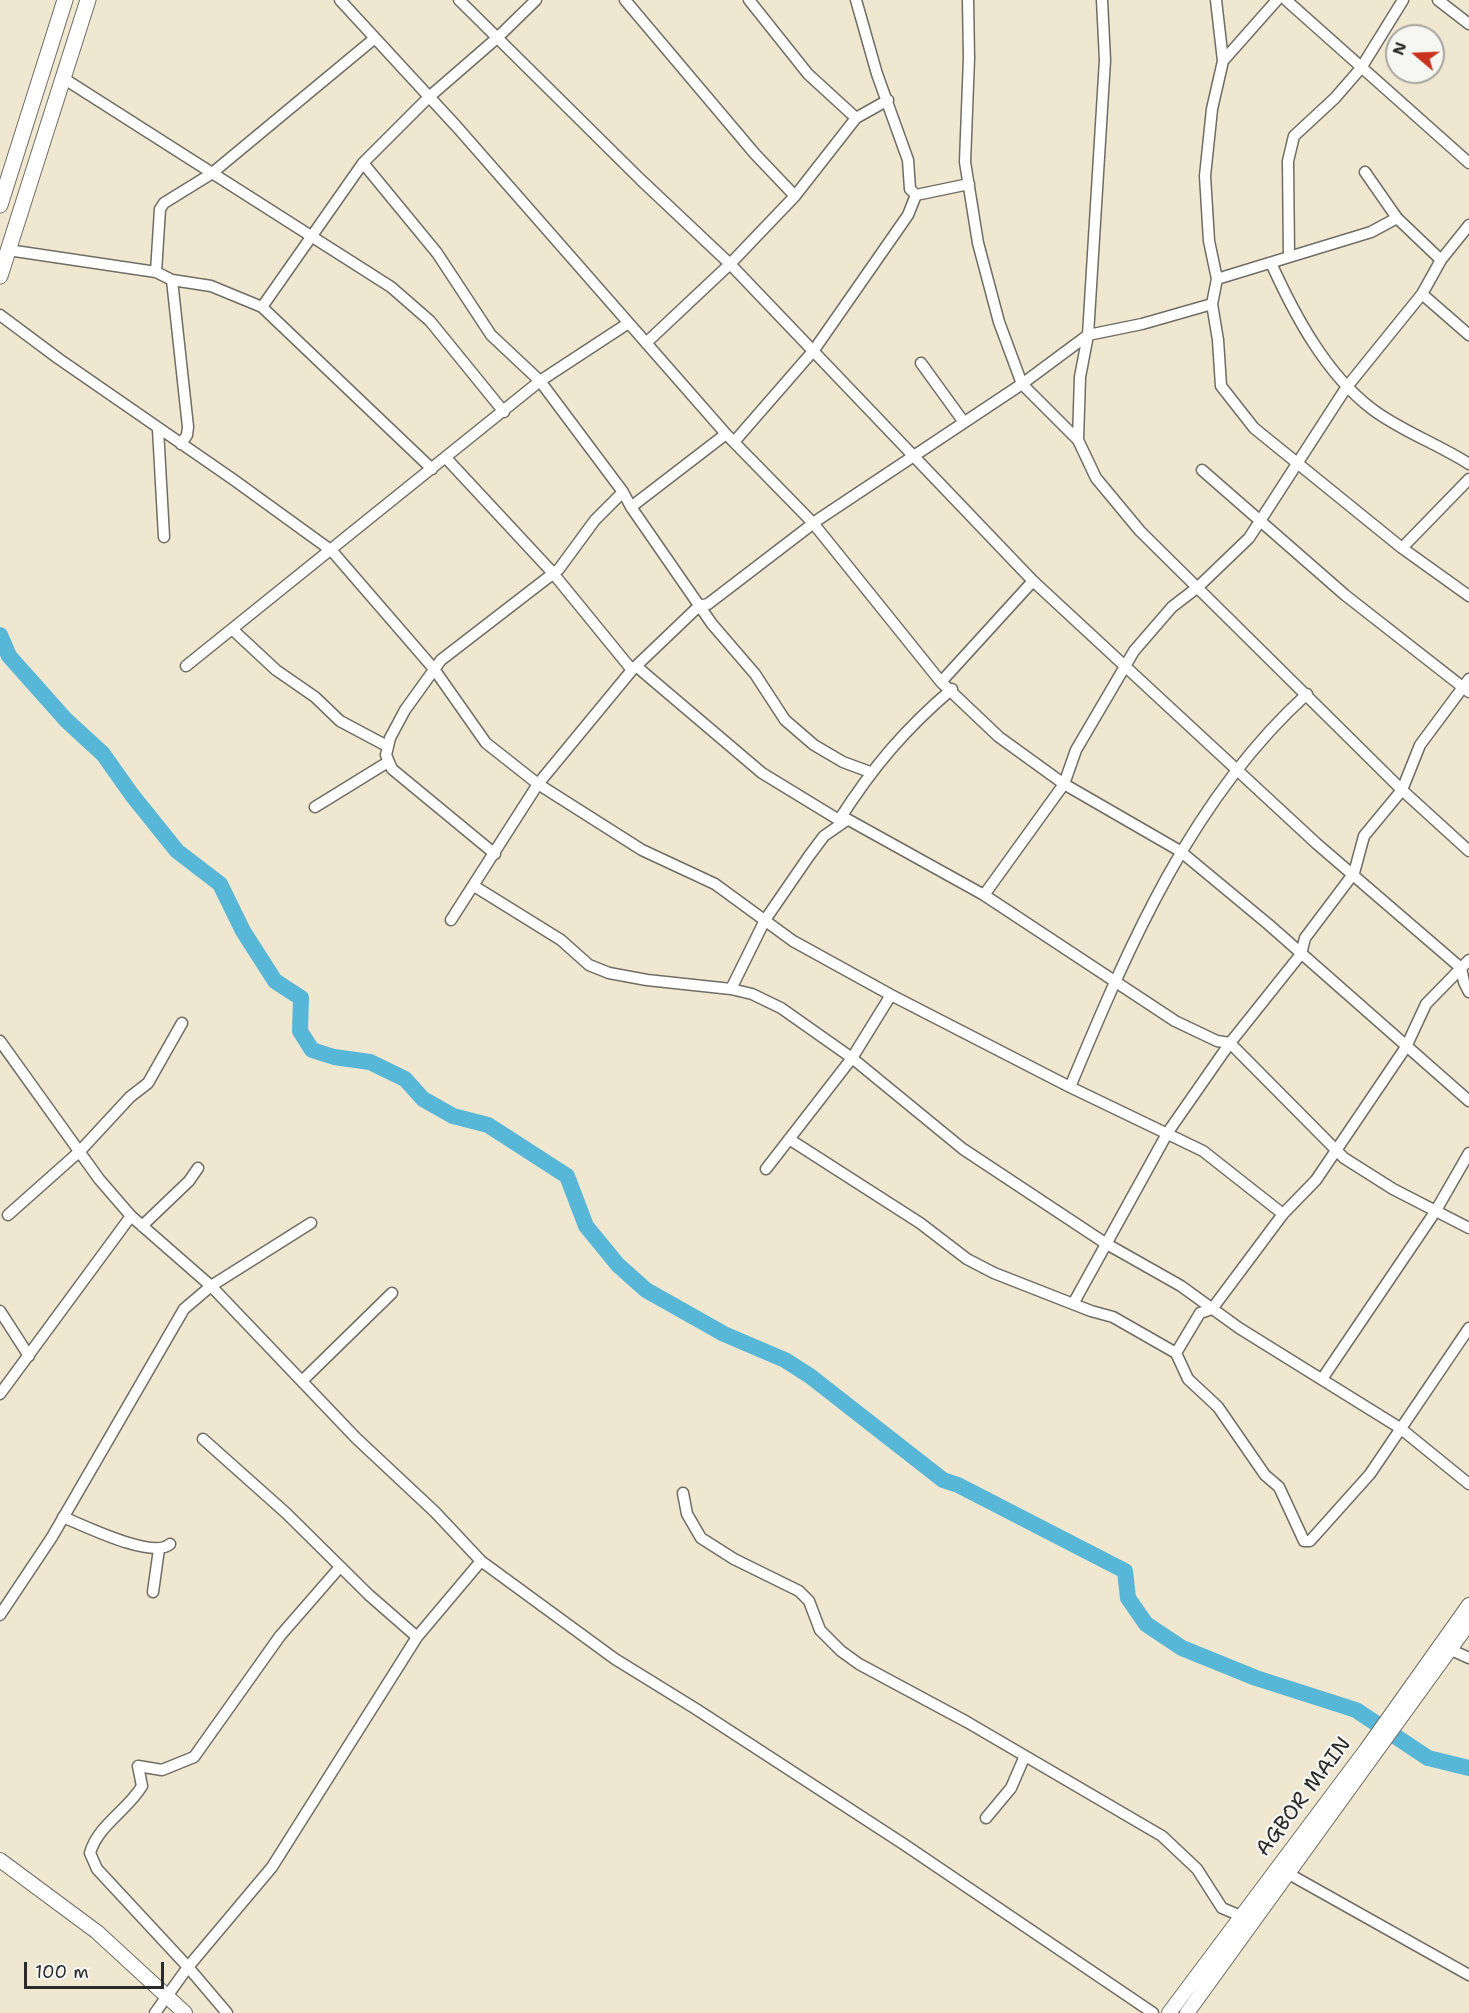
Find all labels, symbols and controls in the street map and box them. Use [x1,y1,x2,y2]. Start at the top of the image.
north arrow [1385,24,1445,84]
text: N [1387,39,1411,58]
street label: AGBOR MAIN [1251,1733,1357,1861]
scale bar [27,1950,166,1988]
text: 100 m [35,1960,89,1984]

